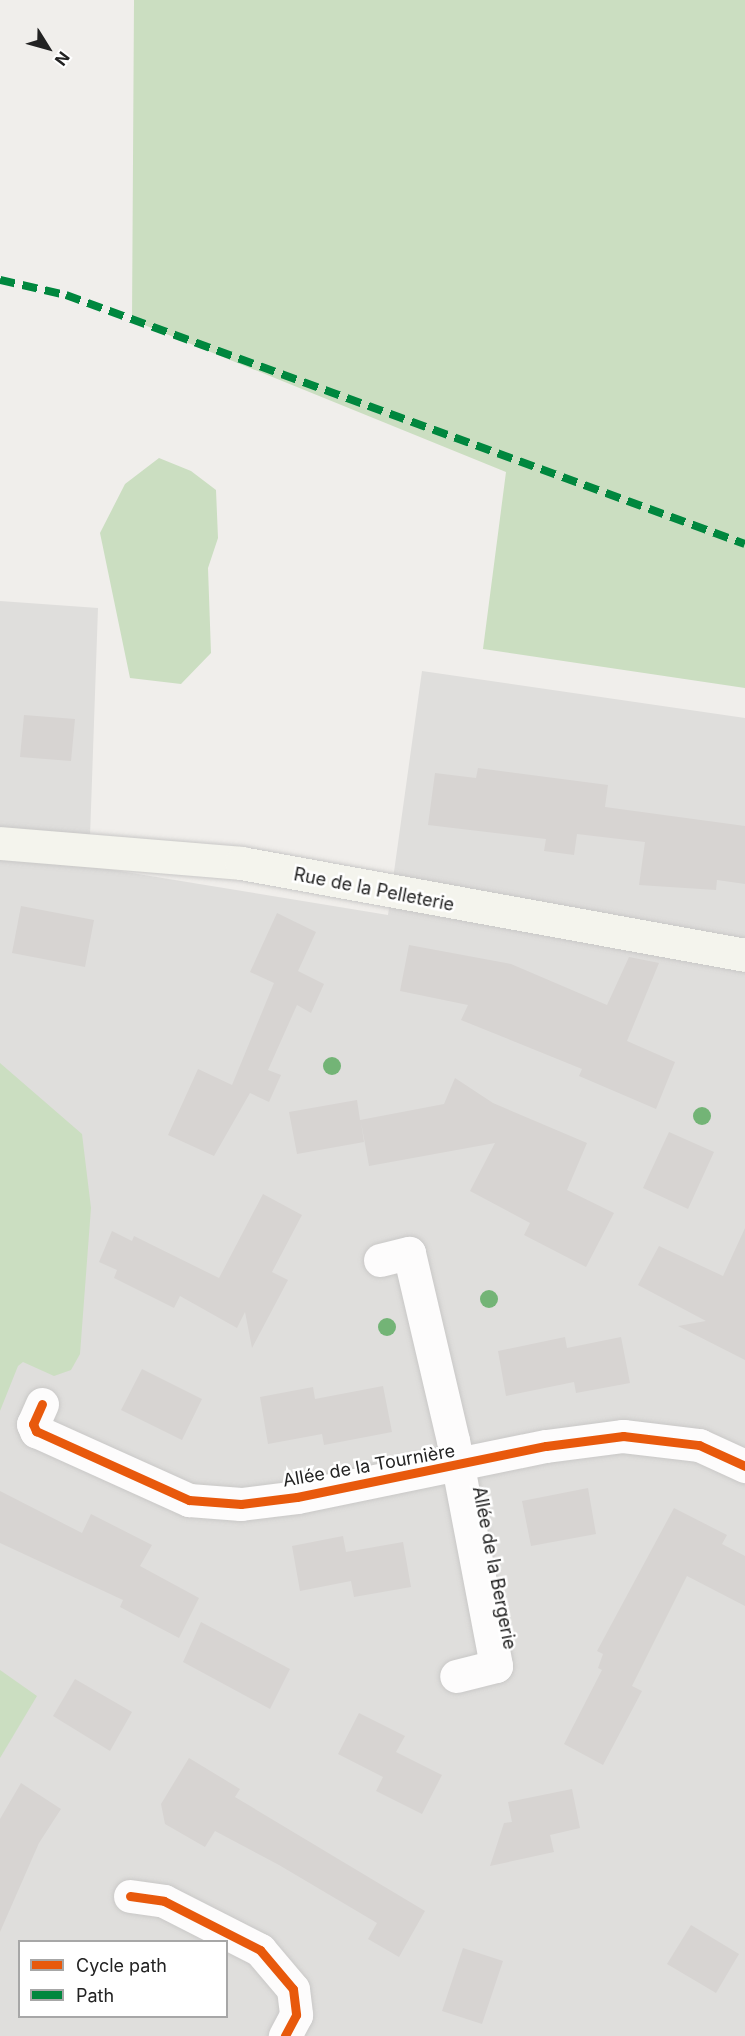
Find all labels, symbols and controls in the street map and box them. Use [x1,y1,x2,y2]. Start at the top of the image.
north arrow [18,18,78,78]
text: N [51,48,74,70]
street label: Rue de la Pelleterie [292,864,456,916]
street label: Allée de la Tournière [281,1440,457,1492]
street label: Allée de la Bergerie [468,1485,520,1651]
legend [18,1940,228,2018]
text: Cycle path [76,1955,167,1976]
text: Path [76,1985,114,2006]

